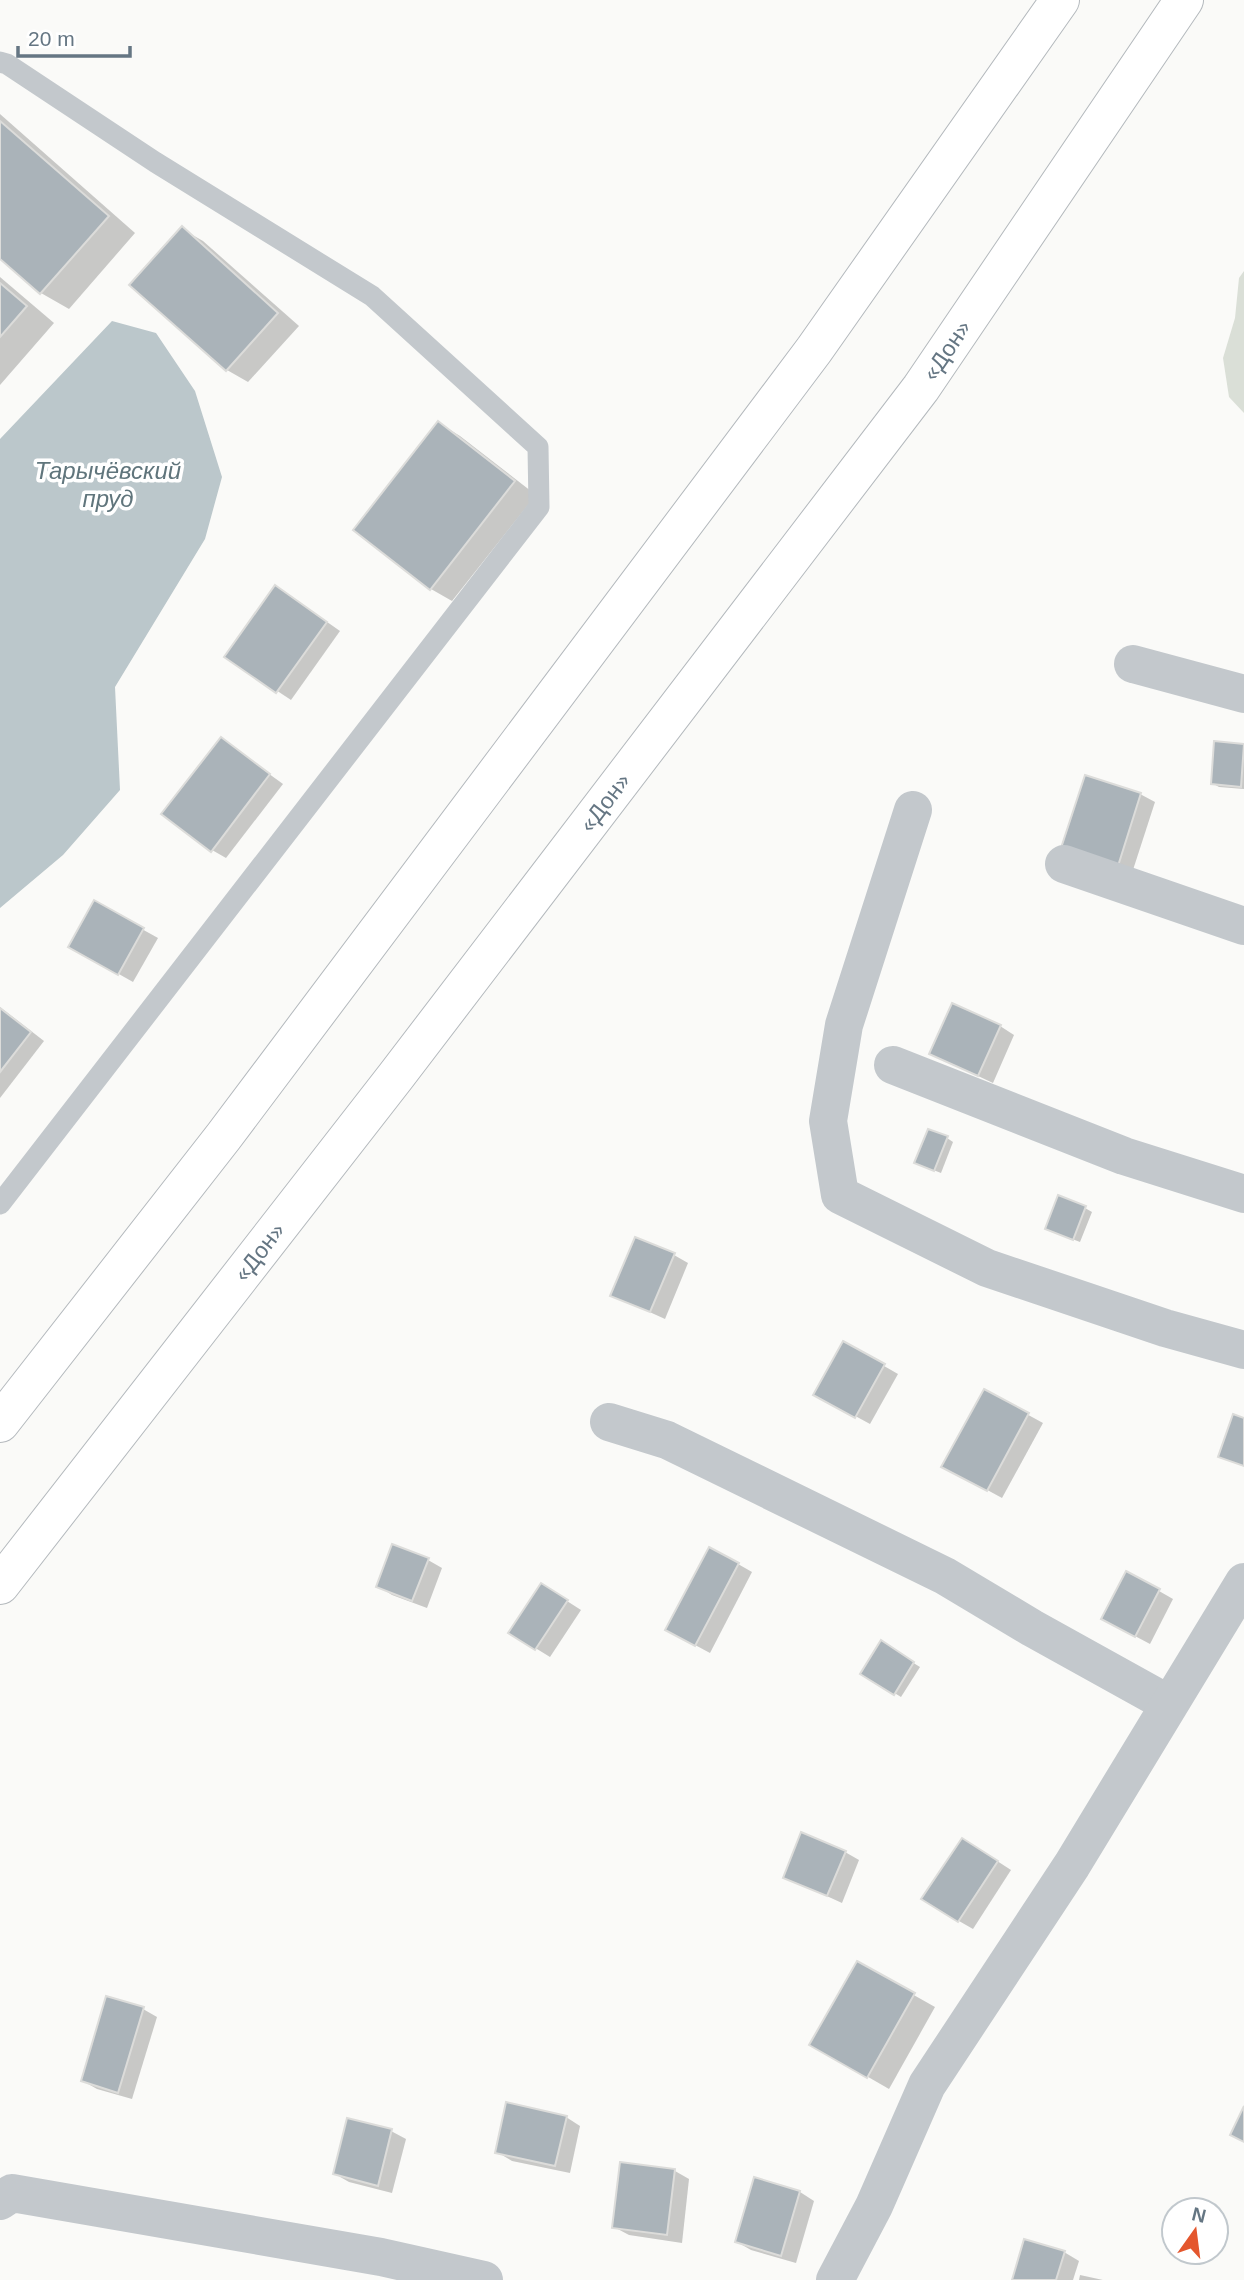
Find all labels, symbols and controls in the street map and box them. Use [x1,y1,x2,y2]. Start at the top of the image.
scale bar [18,14,130,58]
text: 20 m [28,27,75,50]
street label: «Дон» [917,315,976,385]
water label: Тарычёвский пруд [35,457,181,512]
street label: «Дон» [574,768,635,837]
street label: «Дон» [228,1218,290,1286]
north arrow [1160,2196,1230,2266]
text: N [1190,2203,1208,2227]

